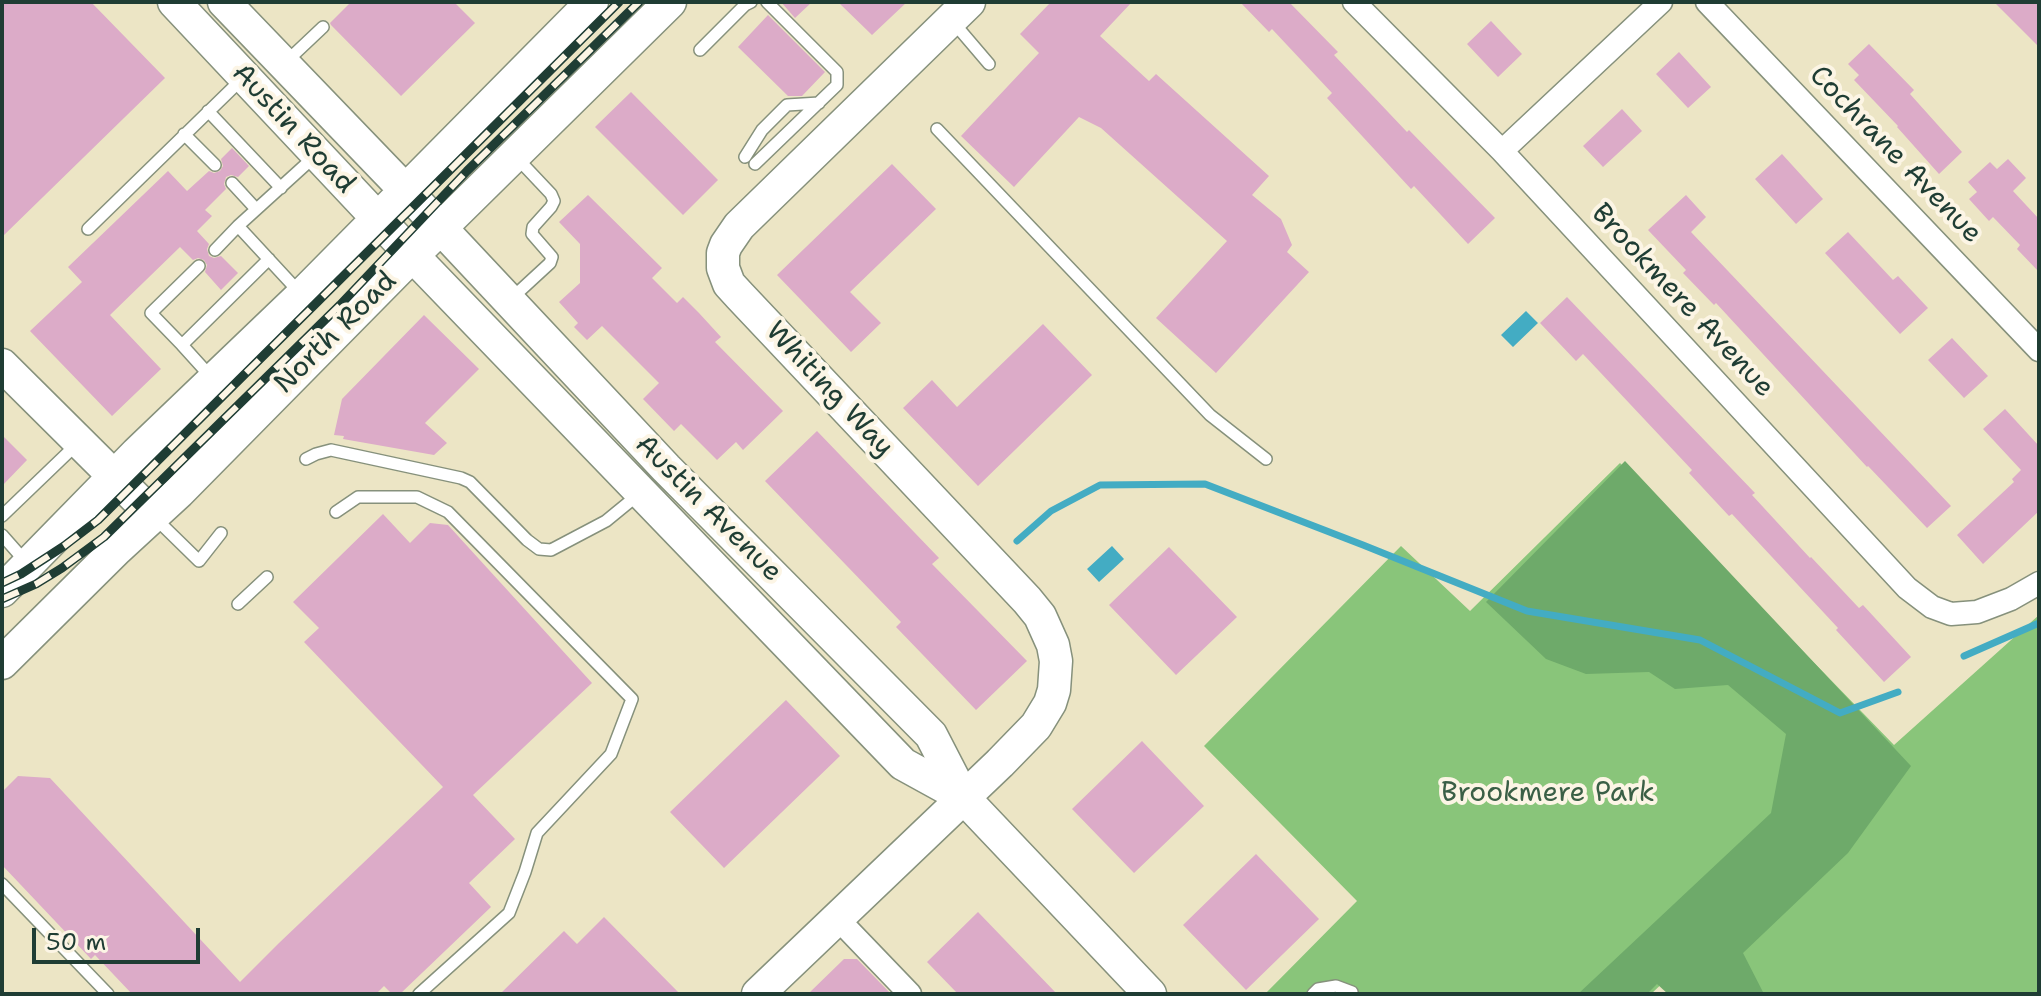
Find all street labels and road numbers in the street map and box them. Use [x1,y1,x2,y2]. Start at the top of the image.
street label: Austin Road [224,57,362,201]
street label: Cochrane Avenue [1802,59,1988,251]
street label: Brookmere Avenue [1584,197,1780,405]
street label: North Road [268,265,404,401]
street label: Whiting Way [758,315,900,465]
street label: Austin Avenue [628,429,788,589]

